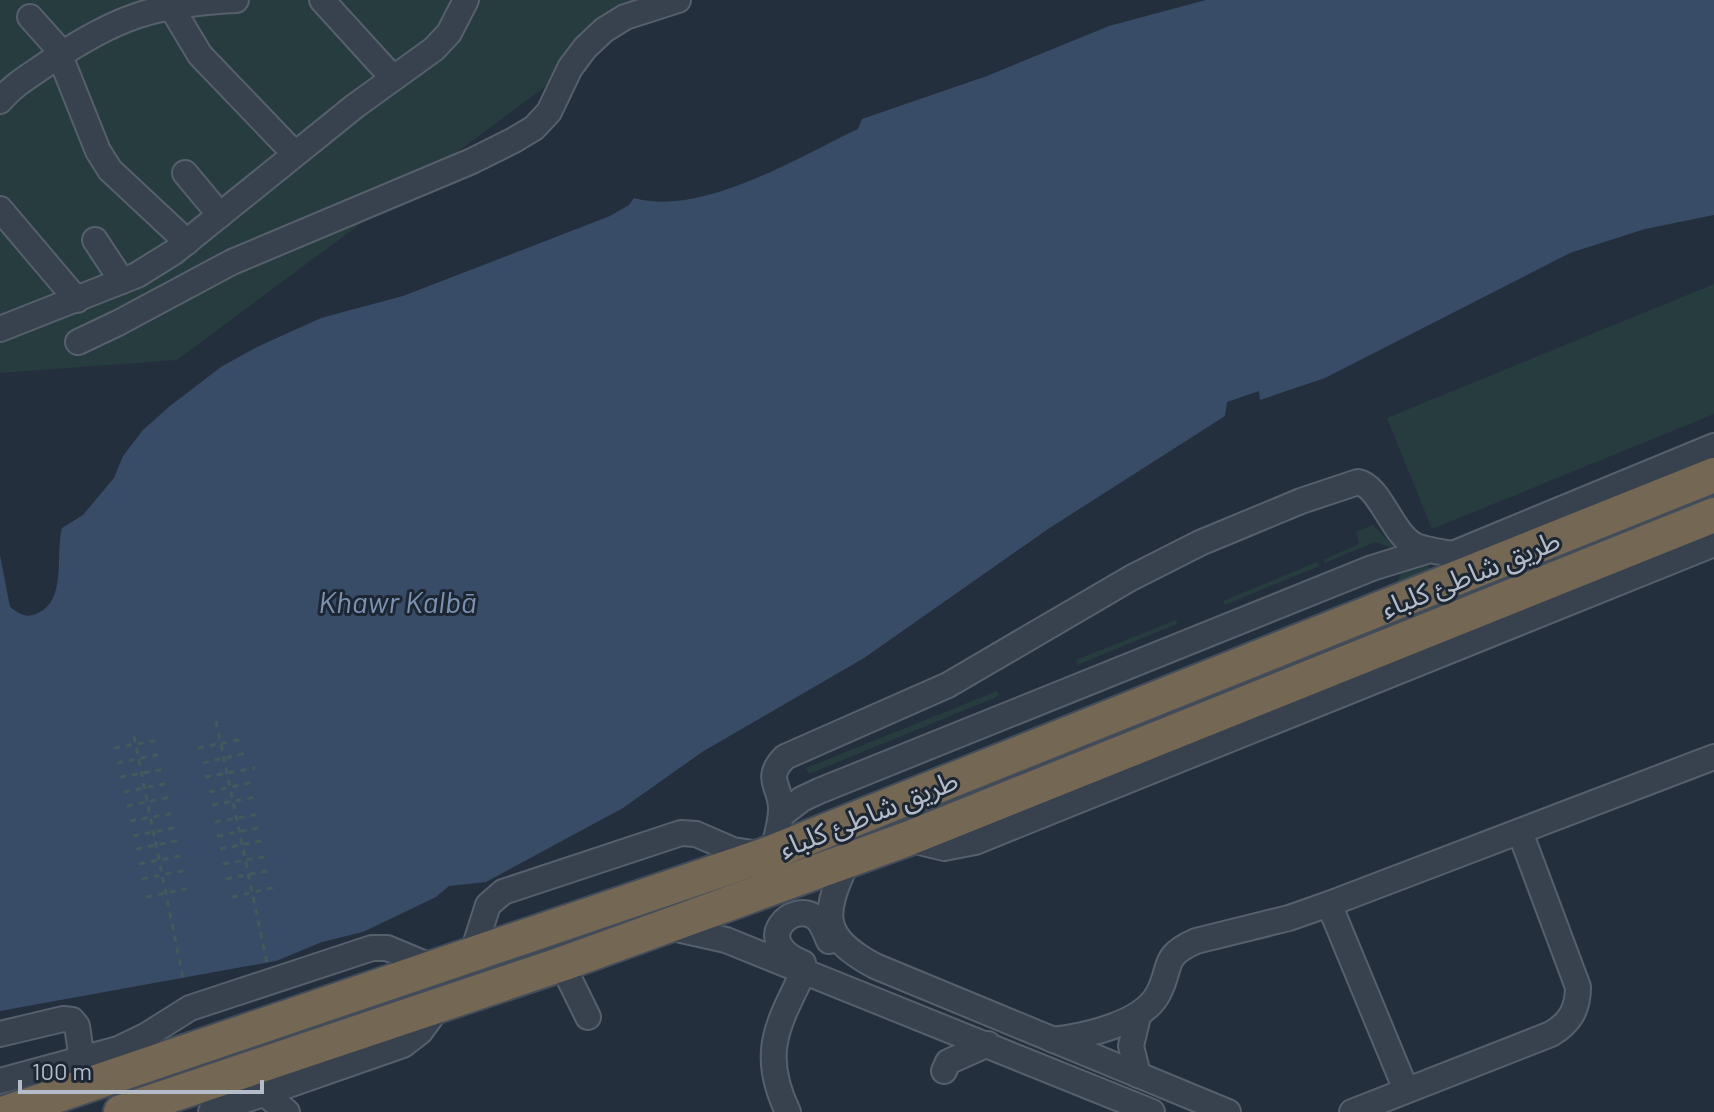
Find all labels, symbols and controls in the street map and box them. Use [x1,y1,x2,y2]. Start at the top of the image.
street label: طريق شاطئ كلباء [1375,522,1565,626]
water label: Khawr Kalbā [318,583,476,619]
street label: طريق شاطئ كلباء [773,762,963,866]
scale bar [20,1044,262,1094]
text: 100 m [32,1056,92,1085]

